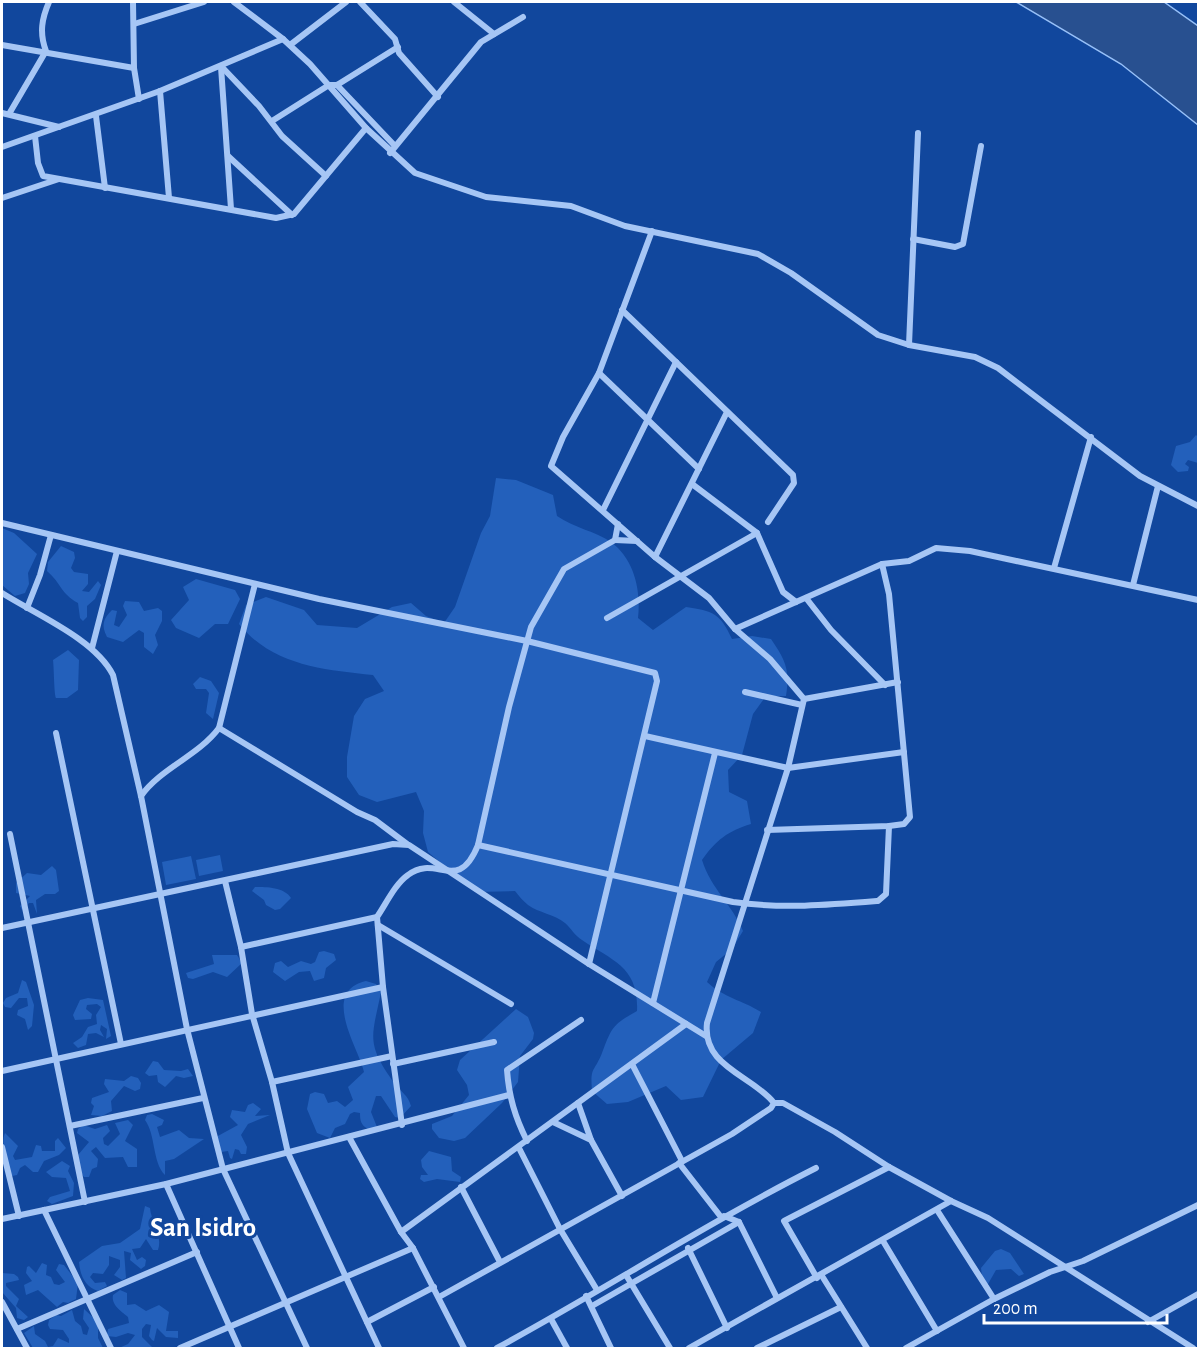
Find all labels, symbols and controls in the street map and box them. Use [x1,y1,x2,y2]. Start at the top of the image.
district label: San Isidro [150,1214,256,1241]
scale bar [984,1287,1167,1325]
text: 200 m [993,1300,1038,1318]

